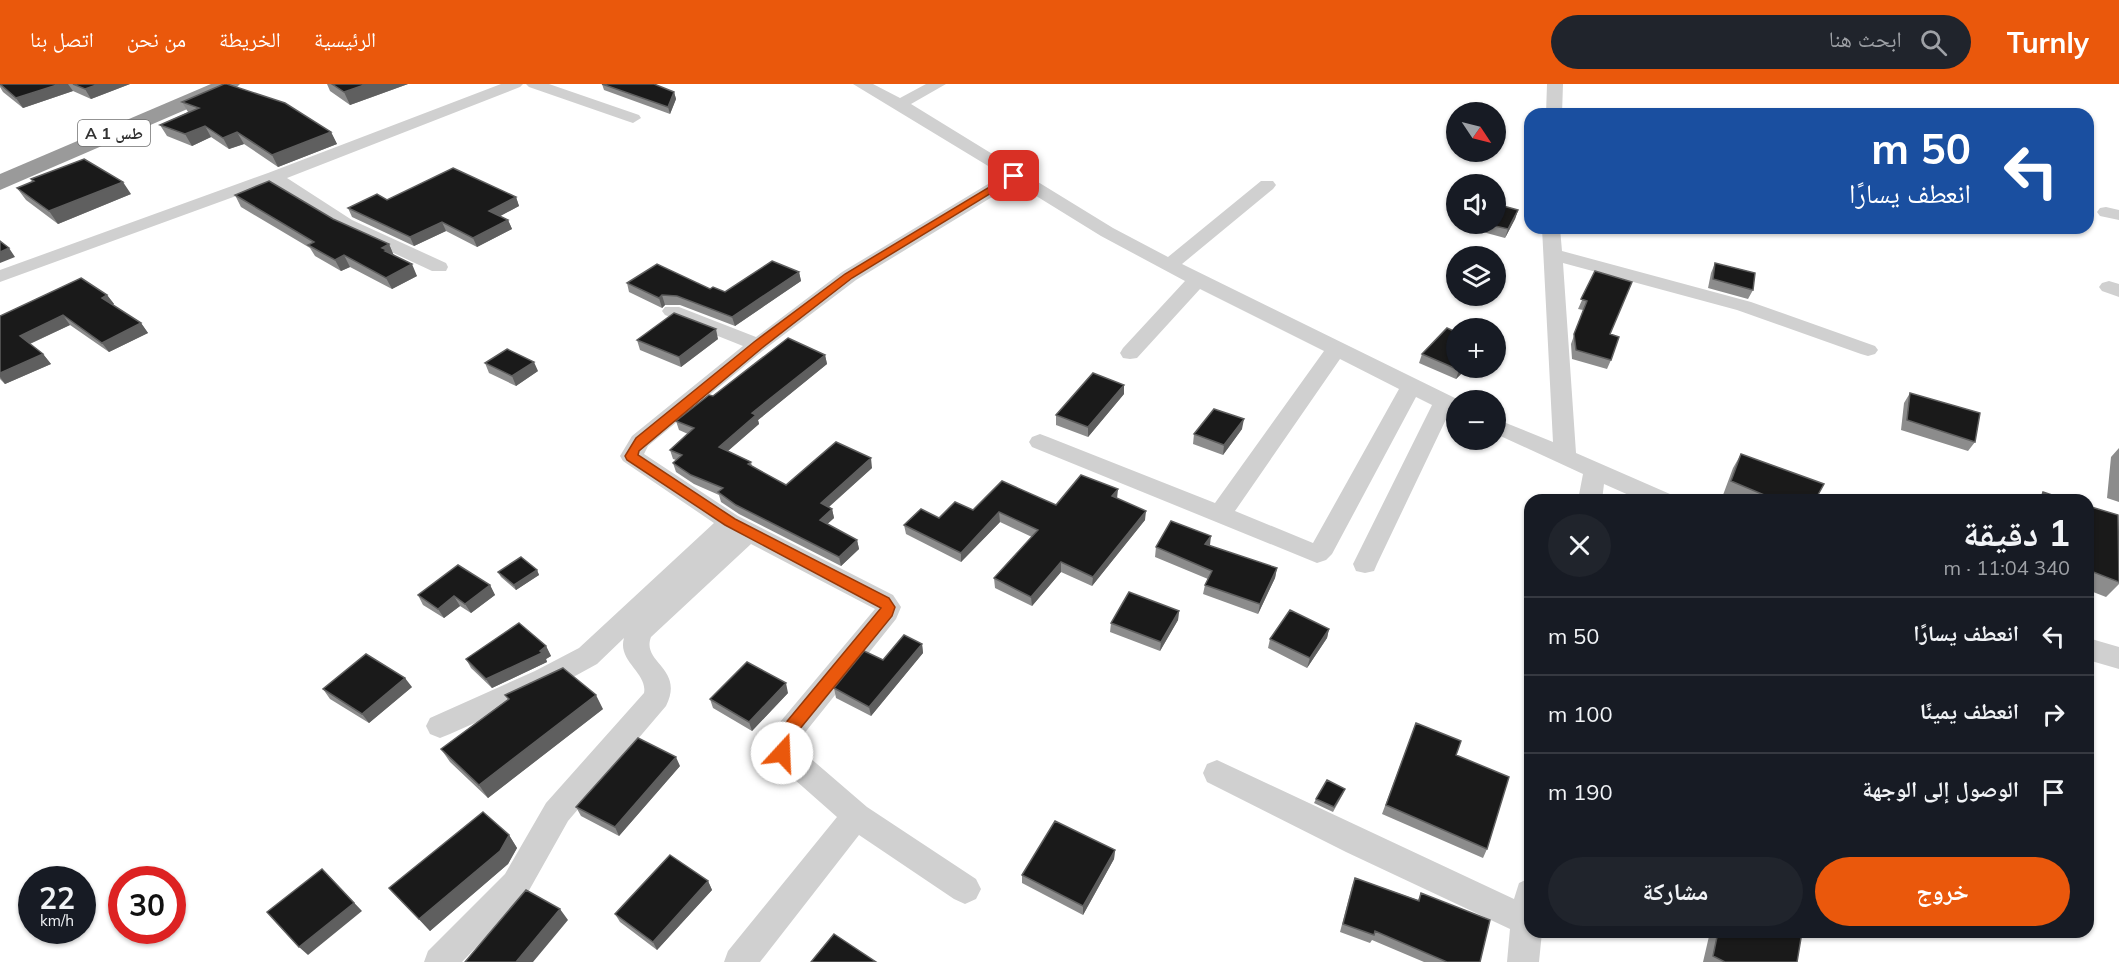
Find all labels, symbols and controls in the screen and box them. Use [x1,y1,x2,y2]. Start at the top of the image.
search box [1551,15,1971,69]
text: ابحث هنا [1829,25,1902,53]
text: Turnly [2007,25,2089,60]
text: اتصل بنا [30,26,94,52]
text: من نحن [127,26,186,52]
text: الخريطة [219,26,281,52]
text: الرئيسية [314,26,376,52]
icon: search [1917,26,1950,59]
north arrow [1446,102,1506,162]
map controls [1446,102,1506,450]
road number: A 1 طس [78,120,150,146]
text: 50 m [1871,122,1971,175]
icon: left [1992,132,2070,210]
pin [988,150,1039,201]
icon: arrive [997,159,1030,192]
button: sound [1446,174,1506,234]
text: انعطف يسارًا [1849,176,1971,210]
button: layers [1446,246,1506,306]
button: + [1446,318,1506,378]
button: − [1446,390,1506,450]
text: 1 دقيقة [1963,510,2070,555]
button: close [1548,514,1611,577]
text: 340 m · 11:04 [1944,555,2070,580]
text: انعطف يسارًا [1913,619,2019,647]
icon: left [2037,620,2070,653]
text: 50 m [1548,622,1599,650]
text: انعطف يمينًا [1920,697,2019,725]
icon: right [2037,698,2070,731]
text: 100 m [1548,700,1613,728]
position arrow [750,721,814,785]
text: الوصول إلى الوجهة [1862,775,2019,803]
icon: arrive [2037,776,2070,809]
text: 190 m [1548,778,1613,806]
button: مشاركة [1548,857,1803,926]
button: خروج [1815,857,2070,926]
speed limit sign: 30 [108,866,186,944]
text: 22 [39,879,75,917]
text: km/h [40,911,74,930]

